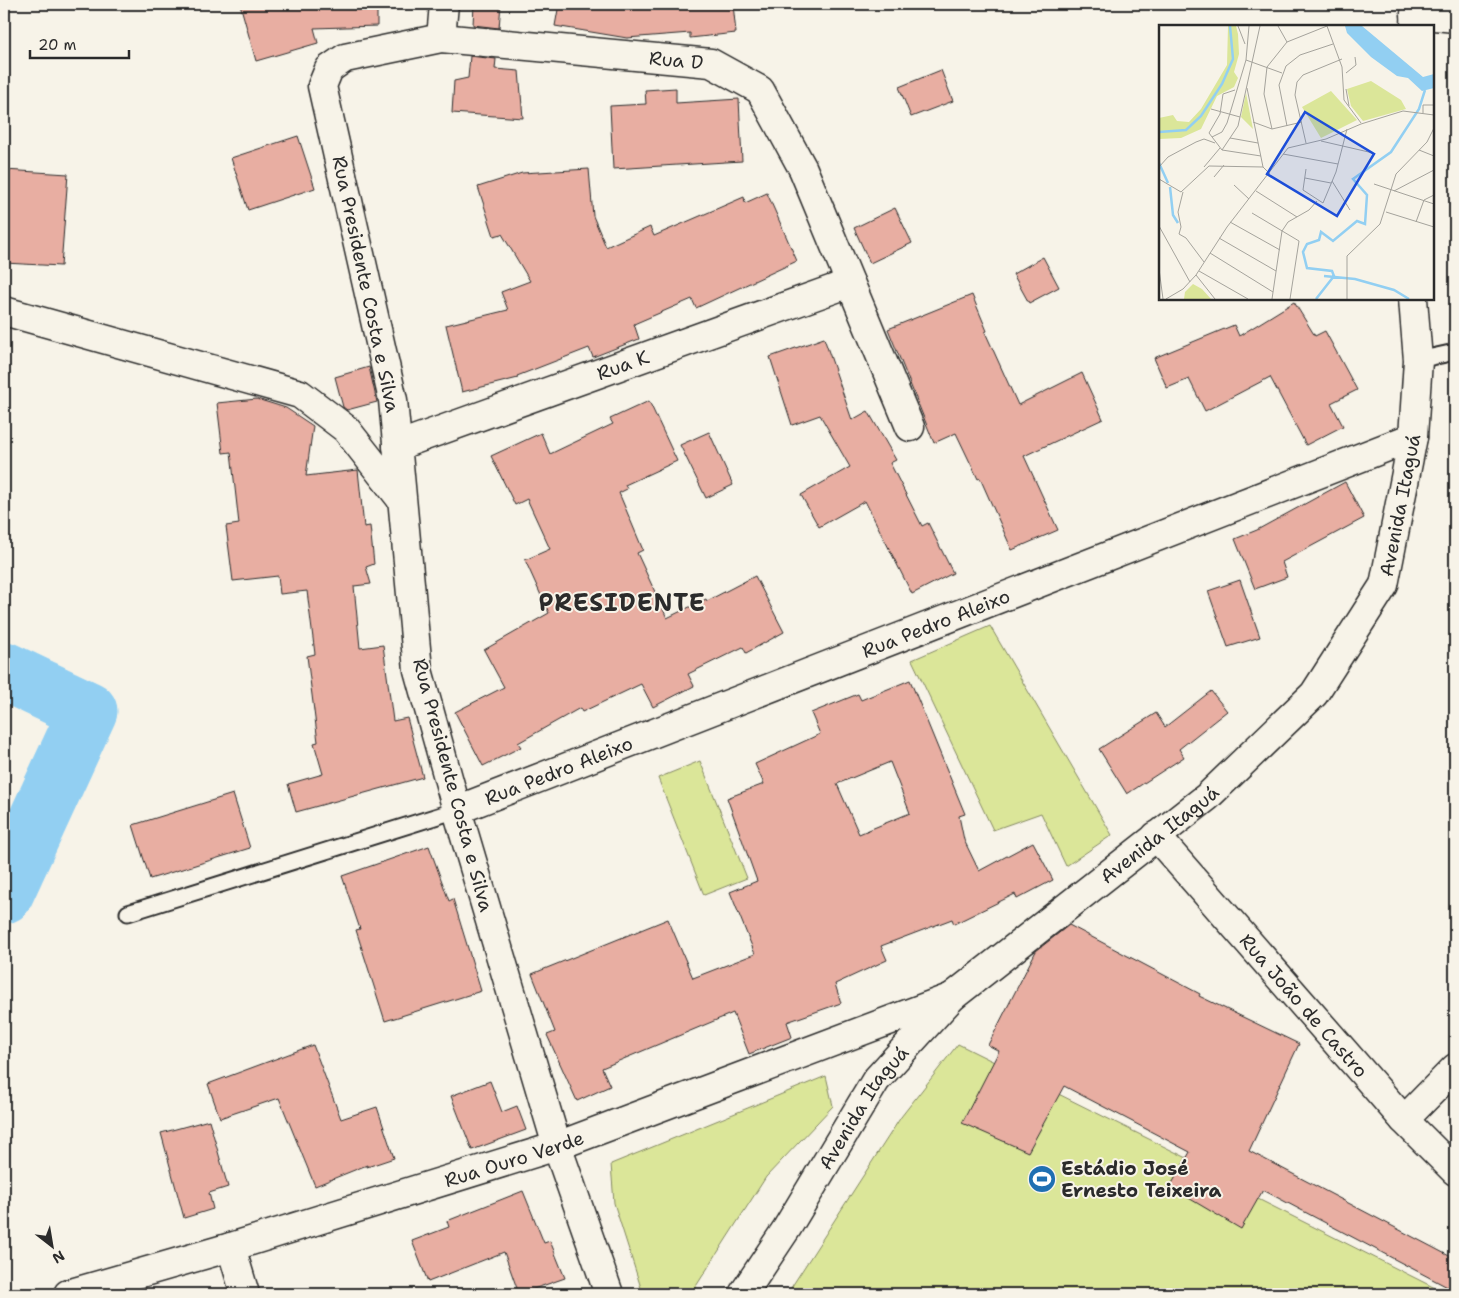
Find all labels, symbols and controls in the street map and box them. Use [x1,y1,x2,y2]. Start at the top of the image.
inset map [1159,25,1434,300]
scale bar [30,28,129,60]
text: 20 m [38,35,77,55]
street label: Rua D [648,45,704,75]
street label: Rua Presidente Costa e Silva [327,154,405,415]
street label: Rua K [593,344,653,386]
street label: Avenida Itaguá [1373,432,1426,579]
street label: Rua Pedro Aleixo [858,583,1013,663]
district label: PRESIDENTE [538,587,706,619]
street label: Rua Presidente Costa e Silva [407,655,499,915]
street label: Rua Pedro Aleixo [481,730,636,811]
street label: Avenida Itaguá [1095,780,1224,889]
street label: Rua João de Castro [1234,928,1374,1083]
street label: Avenida Itaguá [813,1040,914,1174]
street label: Rua Ouro Verde [441,1125,587,1193]
place label: Estádio José Ernesto Teixeira [1061,1156,1222,1203]
sports icon: Estádio José Ernesto Teixeira [1027,1164,1057,1194]
north arrow [28,1220,78,1270]
text: N [49,1247,68,1268]

